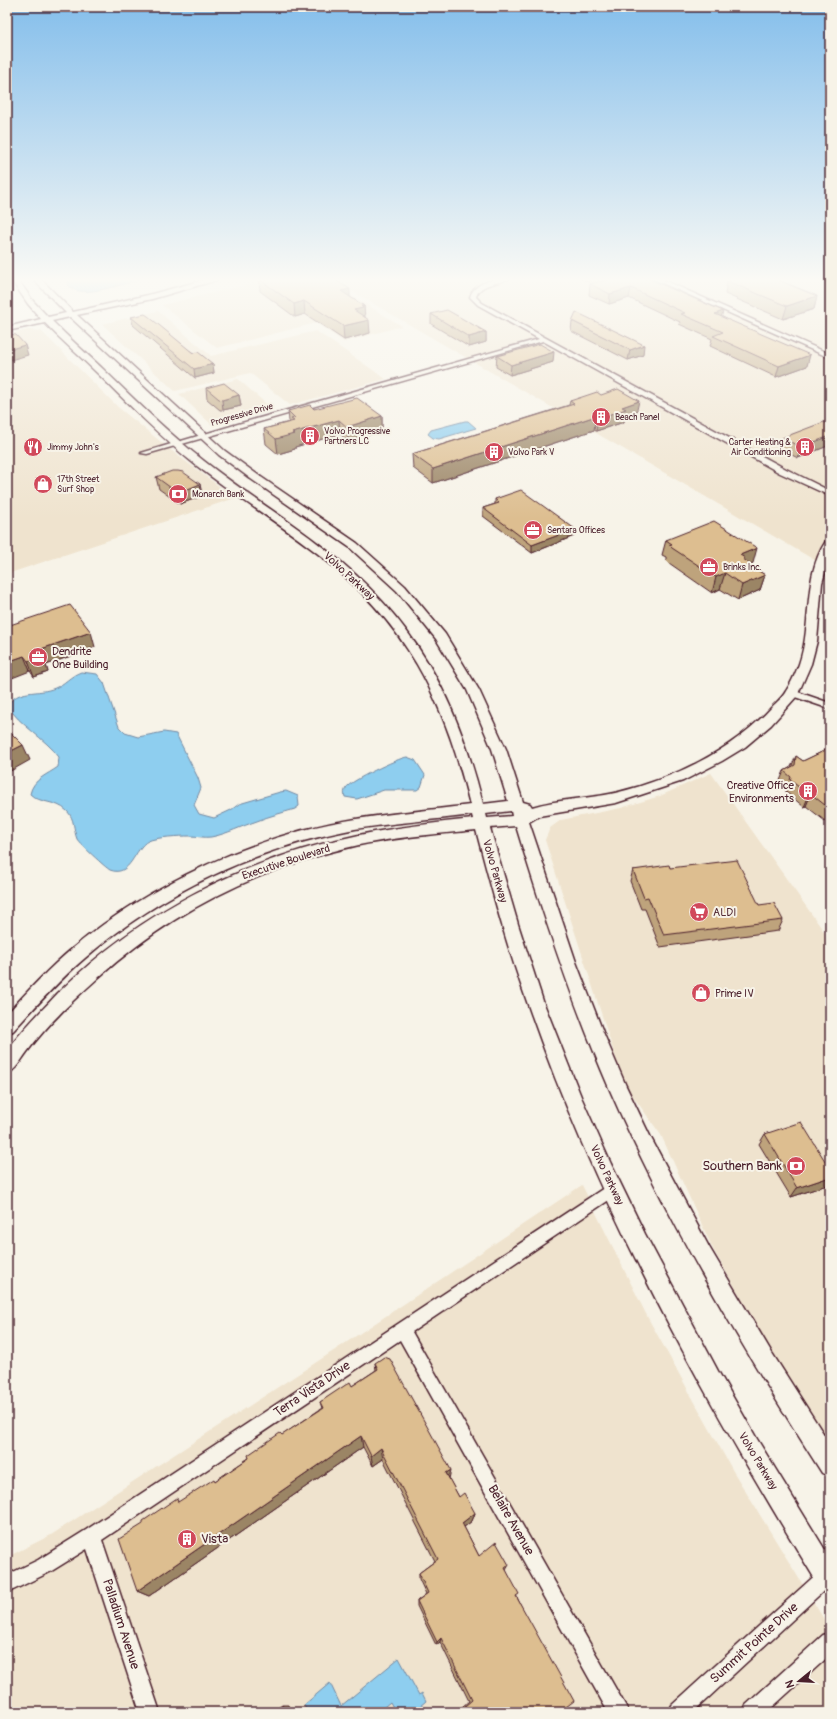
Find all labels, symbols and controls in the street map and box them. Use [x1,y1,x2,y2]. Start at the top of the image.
street label: Progressive Drive [210,401,275,429]
building icon: Beach Panel [590,406,612,428]
place label: Beach Panel [615,412,660,423]
building icon: Volvo Progressive Partners LC [299,425,321,447]
place label: Volvo Progressive Partners LC [324,426,391,447]
restaurant icon: Jimmy John's [22,436,44,458]
building icon: Carter Heating & Air Conditioning [794,436,816,458]
place label: Carter Heating & Air Conditioning [729,437,791,458]
building icon: Volvo Park V [483,441,505,463]
place label: Jimmy John's [47,442,99,453]
place label: Volvo Park V [508,447,554,458]
shop icon: 17th Street Surf Shop [32,473,54,495]
place label: 17th Street Surf Shop [57,474,100,495]
bank icon: Monarch Bank [167,483,189,505]
place label: Monarch Bank [192,489,245,500]
office icon: Sentara Offices [522,519,544,541]
place label: Sentara Offices [547,525,605,536]
street label: Volvo Parkway [321,549,377,603]
office icon: Brinks Inc. [698,556,720,578]
place label: Brinks Inc. [723,562,762,573]
place label: Dendrite One Building [52,645,109,671]
office icon: Dendrite One Building [27,646,49,668]
place label: Creative Office Environments [727,779,795,805]
building icon: Creative Office Environments [797,780,819,802]
street label: Volvo Parkway [480,838,510,904]
street label: Executive Boulevard [240,842,332,882]
supermarket icon: ALDI [688,901,710,923]
place label: ALDI [713,906,736,919]
shop icon: Prime IV [690,982,712,1004]
place label: Prime IV [715,987,754,1000]
street label: Volvo Parkway [587,1143,627,1207]
bank icon: Southern Bank [785,1155,807,1177]
place label: Southern Bank [703,1158,783,1174]
street label: Terra Vista Drive [271,1357,354,1420]
street label: Volvo Parkway [736,1430,780,1492]
street label: Belaire Avenue [484,1482,538,1559]
building icon: Vista [176,1528,198,1550]
place label: Vista [201,1531,228,1547]
street label: Palladium Avenue [99,1577,143,1672]
street label: Summit Pointe Drive [707,1599,802,1687]
north arrow [779,1661,819,1701]
text: N [782,1678,797,1689]

